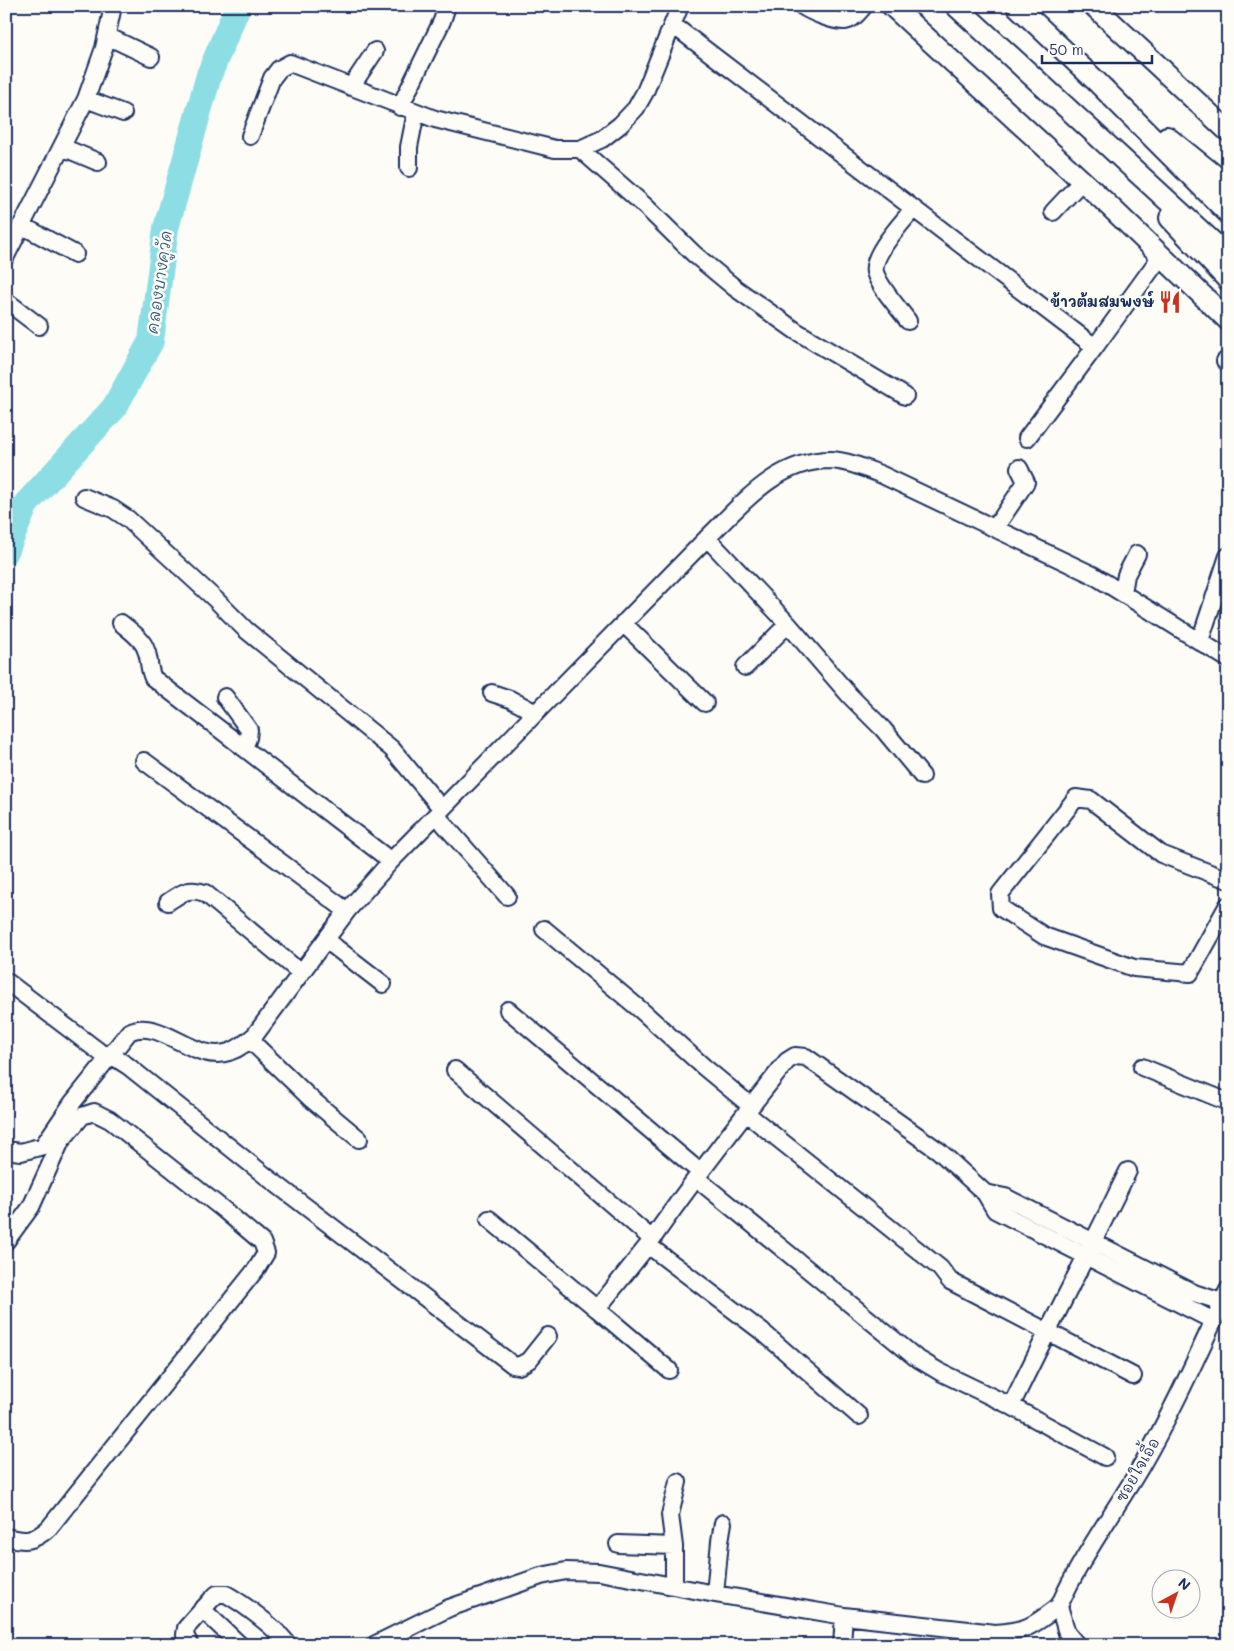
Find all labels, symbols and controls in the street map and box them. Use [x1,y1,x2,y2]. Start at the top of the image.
scale bar [1042,32,1152,64]
text: 50 m [1049,39,1084,59]
water label: คลองบางคูวัด [140,229,179,335]
restaurant icon: ข้าวต้มสมพงษ์ [1157,289,1183,315]
place label: ข้าวต้มสมพงษ์ [1050,291,1155,311]
street label: ซอยใจเอื้อ [1106,1431,1164,1505]
north arrow [1152,1568,1202,1618]
text: N [1174,1573,1195,1594]

